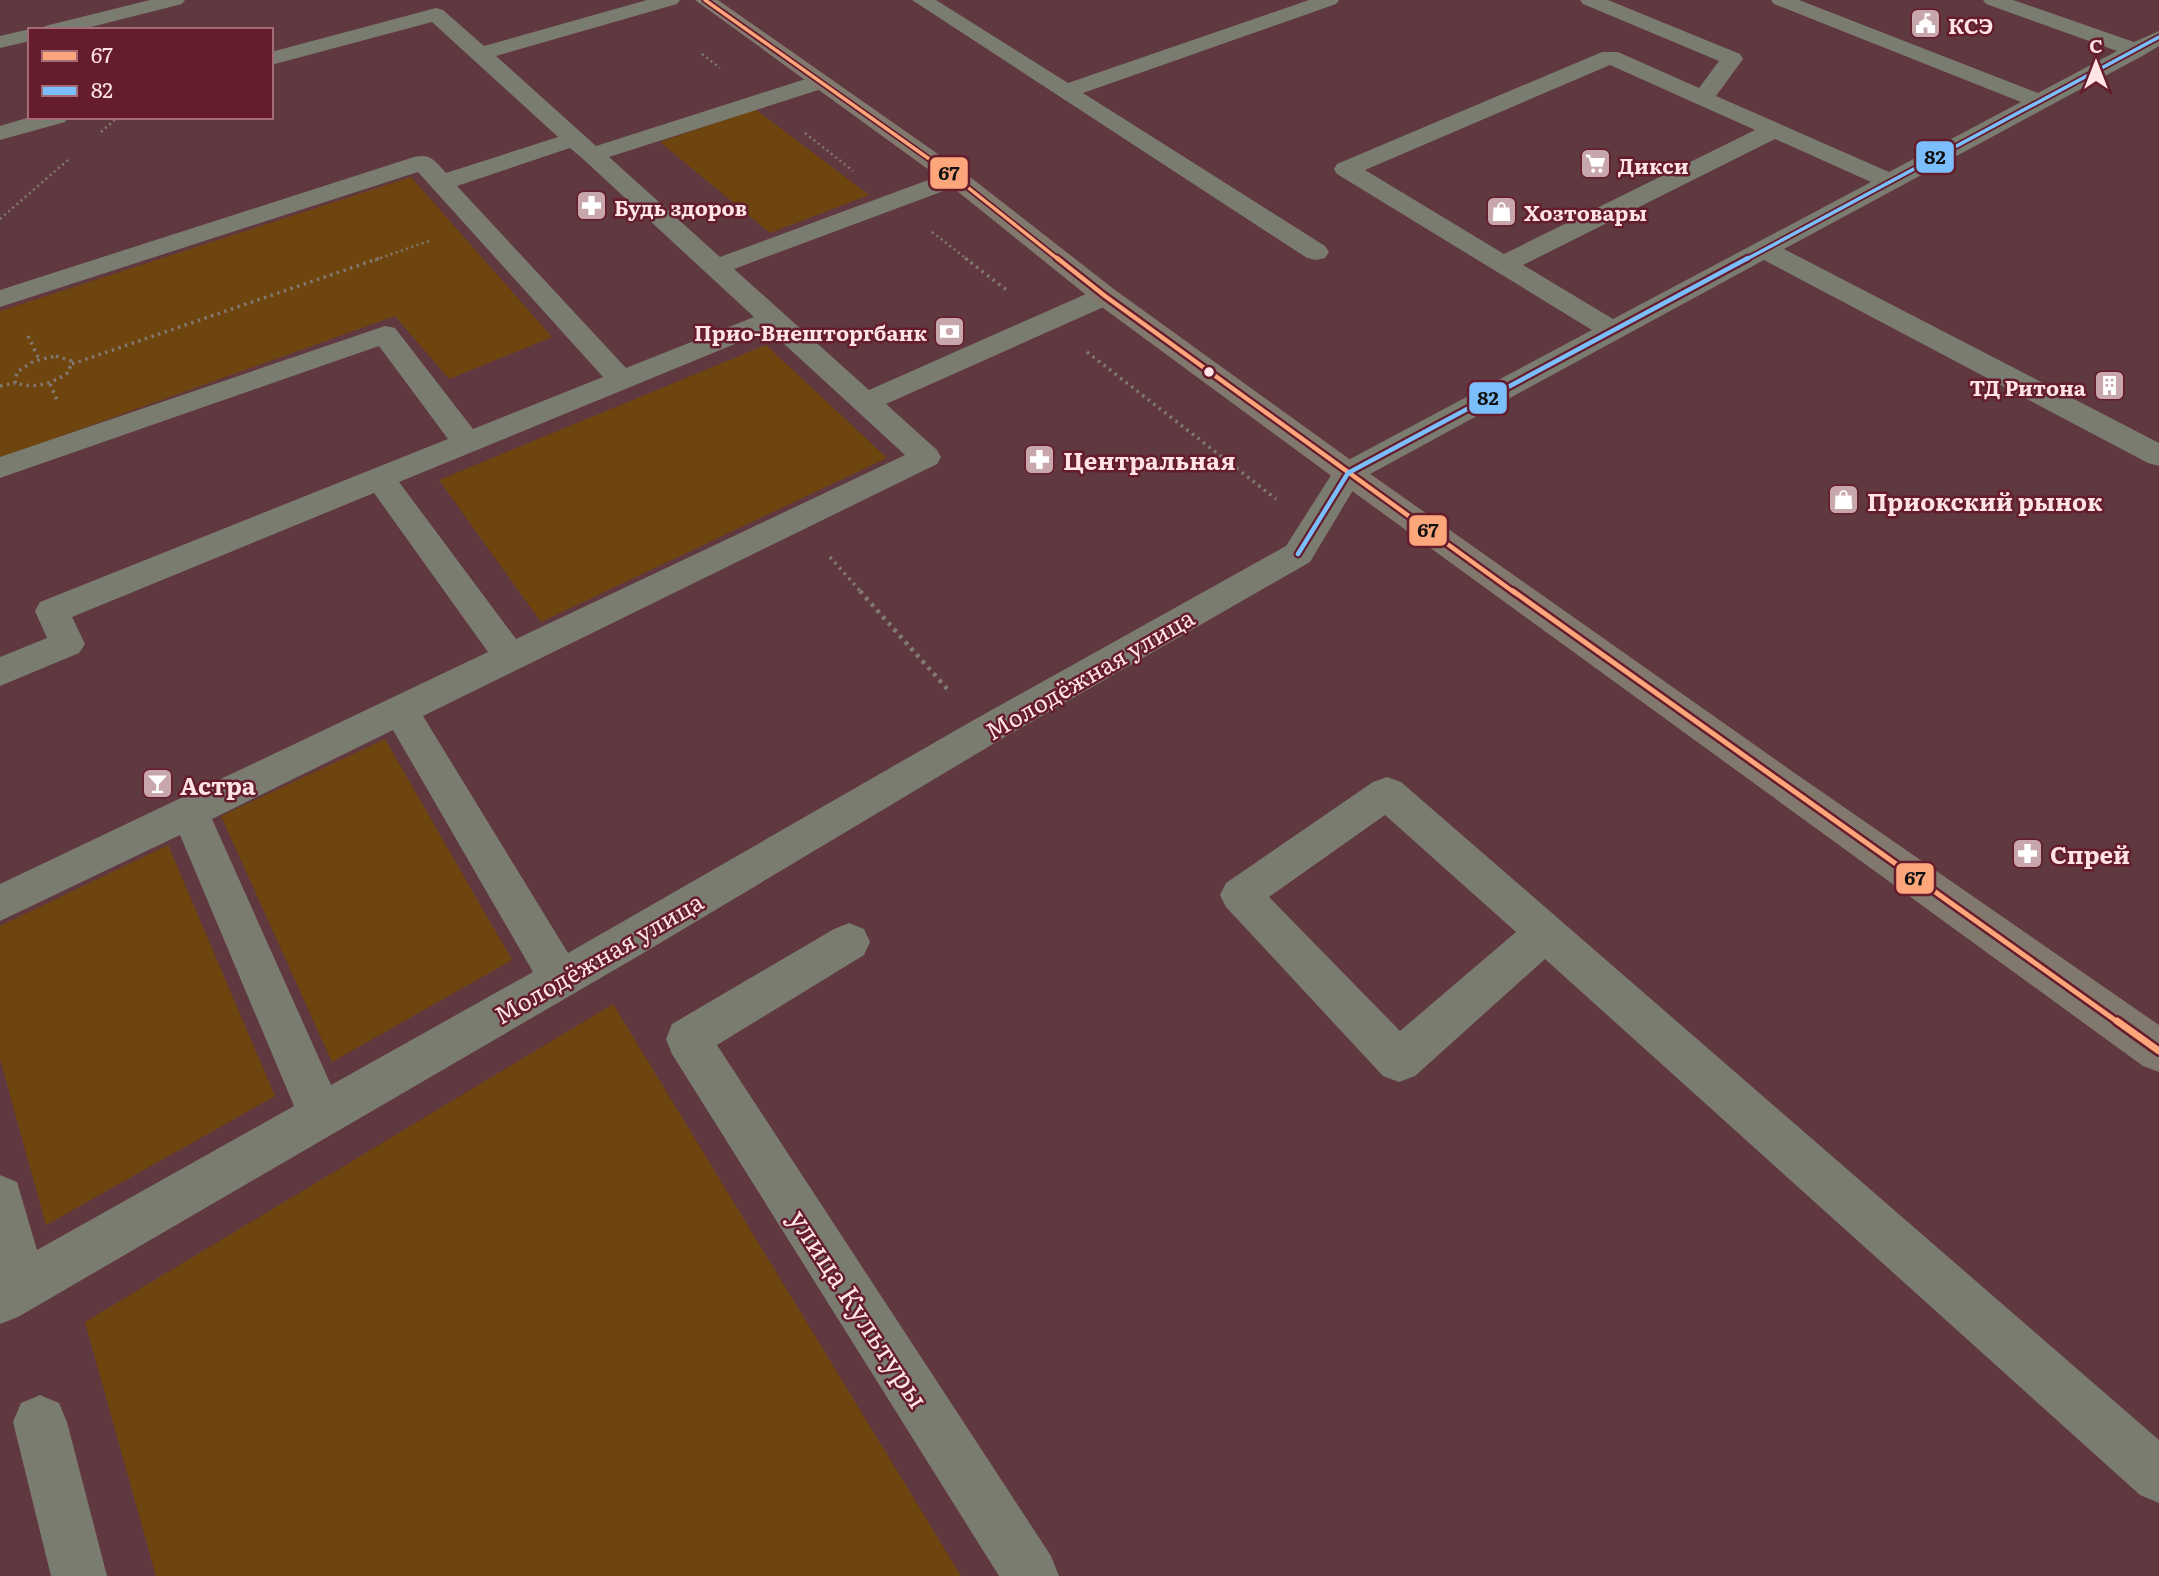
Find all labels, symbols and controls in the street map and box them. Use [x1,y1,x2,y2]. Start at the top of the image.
public building icon: КСЭ [1908,7,1942,41]
place label: КСЭ [1948,9,1993,40]
legend [28,28,273,119]
north arrow [2061,28,2131,98]
text: С [2089,31,2103,59]
text: 67 [91,38,113,69]
text: 82 [91,73,113,104]
line badge: 82 [1915,140,1955,174]
text: 82 [1924,142,1946,170]
supermarket icon: Дикси [1578,147,1612,181]
place label: Дикси [1618,149,1689,180]
line badge: 67 [929,156,969,190]
text: 67 [938,158,960,186]
pharmacy icon: Будь здоров [574,189,608,223]
place label: Будь здоров [614,191,747,222]
shop icon: Хозтовары [1484,194,1518,228]
place label: Хозтовары [1524,196,1647,227]
bank icon: Прио-Внешторгбанк [933,314,967,348]
place label: Прио-Внешторгбанк [694,316,927,347]
unlabelled marker [1202,365,1216,379]
building icon: ТД Ритона [2092,369,2126,403]
place label: ТД Ритона [1969,371,2087,402]
line badge: 82 [1468,381,1508,415]
text: 82 [1477,383,1499,411]
pharmacy icon: Центральная [1023,442,1057,476]
place label: Центральная [1063,442,1235,477]
shop icon: Приокский рынок [1827,483,1861,517]
place label: Приокский рынок [1867,483,2103,518]
line badge: 67 [1408,514,1448,547]
text: 67 [1417,515,1439,543]
street label: Молодёжная улица [978,599,1200,747]
bar icon: Астра [140,767,174,801]
place label: Астра [180,767,256,802]
pharmacy icon: Спрей [2010,836,2044,870]
place label: Спрей [2050,836,2130,871]
line badge: 67 [1895,862,1935,895]
text: 67 [1904,863,1926,891]
street label: Молодёжная улица [487,883,709,1031]
street label: улица Культуры [780,1200,940,1416]

